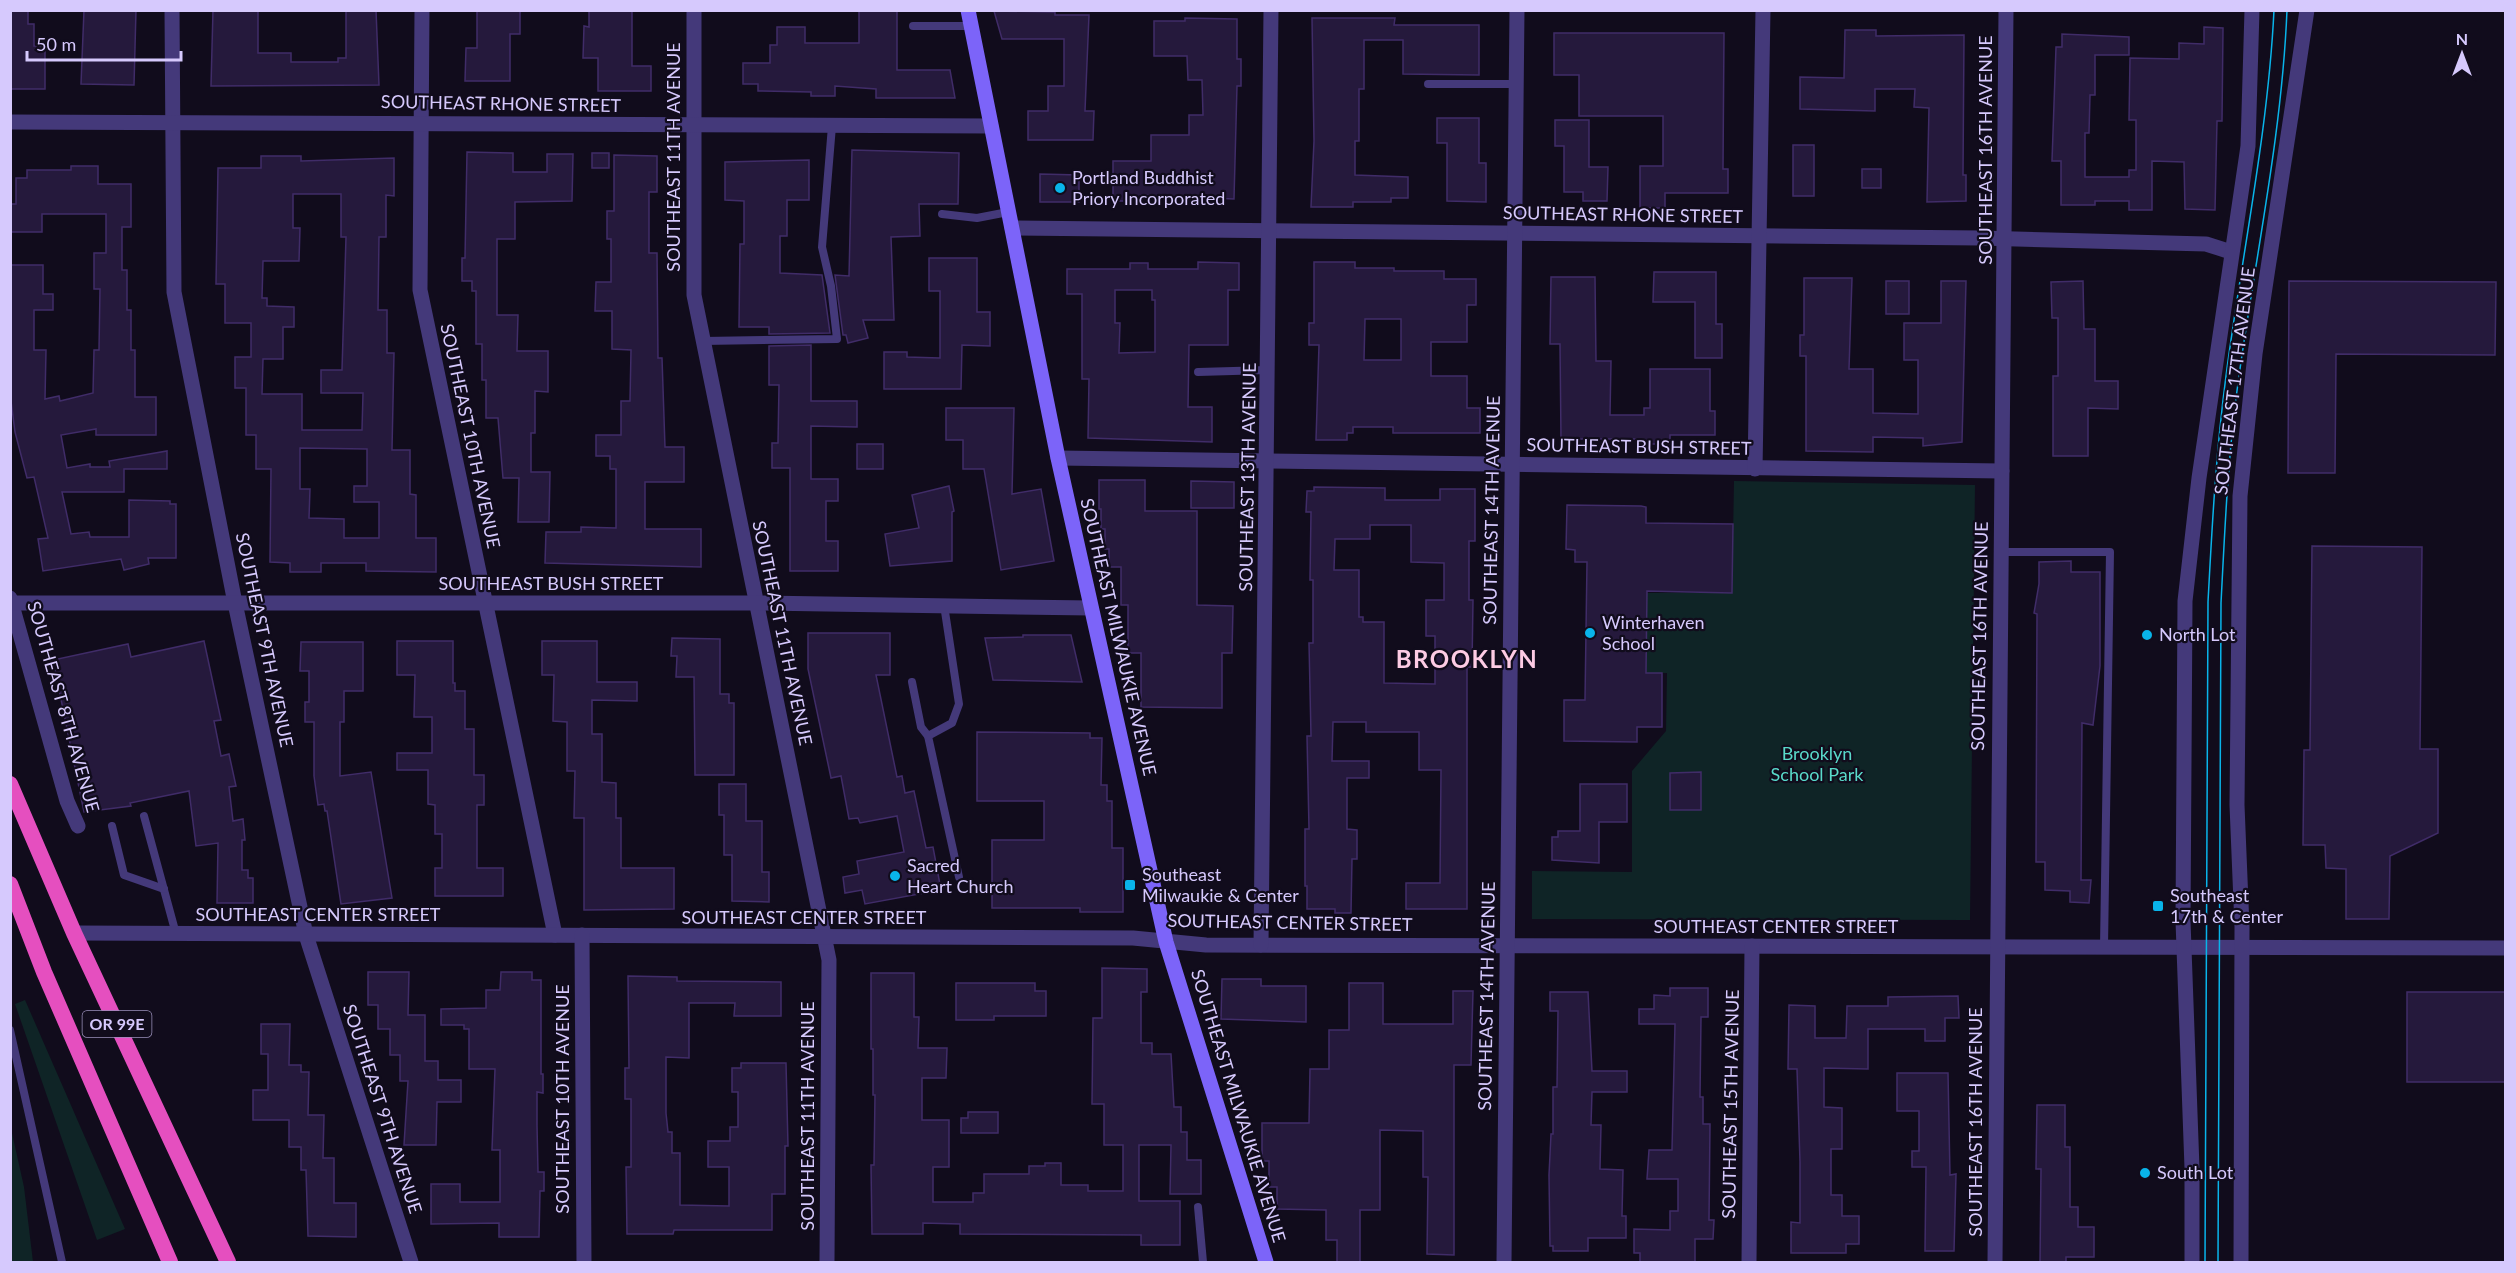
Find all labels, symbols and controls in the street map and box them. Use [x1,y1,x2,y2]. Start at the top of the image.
scale bar [27,24,182,62]
north arrow [2432,24,2492,84]
text: N [2456,29,2468,48]
text: 50 m [36,33,76,55]
street label: SOUTHEAST 16TH AVENUE [1974,35,1996,265]
street label: SOUTHEAST 11TH AVENUE [662,42,684,272]
street label: SOUTHEAST RHONE STREET [381,90,622,116]
place label: Portland Buddhist Priory Incorporated [1072,166,1225,209]
marker: Portland Buddhist Priory Incorporated [1053,181,1067,195]
street label: SOUTHEAST RHONE STREET [1503,201,1744,227]
street label: SOUTHEAST 17TH AVENUE [2209,266,2259,496]
street label: SOUTHEAST 10TH AVENUE [436,321,506,550]
street label: SOUTHEAST 13TH AVENUE [1234,362,1260,592]
street label: SOUTHEAST 14TH AVENUE [1478,395,1504,625]
street label: SOUTHEAST BUSH STREET [1526,433,1752,459]
street label: SOUTHEAST MILWAUKIE AVENUE [1076,496,1162,778]
street label: SOUTHEAST 11TH AVENUE [748,518,818,747]
street label: SOUTHEAST 16TH AVENUE [1966,521,1992,751]
street label: SOUTHEAST 9TH AVENUE [231,530,298,749]
street label: SOUTHEAST BUSH STREET [439,572,664,594]
street label: SOUTHEAST 8TH AVENUE [23,599,105,815]
place label: Winterhaven School [1602,611,1705,654]
place label: North Lot [2159,623,2236,645]
marker: Winterhaven School [1583,626,1597,640]
marker: North Lot [2140,628,2154,642]
district label: BROOKLYN [1396,644,1538,673]
park label: Brooklyn School Park [1771,742,1864,785]
place label: Sacred Heart Church [907,854,1013,897]
place label: Southeast Milwaukie & Center [1142,863,1299,906]
marker: Sacred Heart Church [888,869,902,883]
marker: Southeast Milwaukie & Center [1123,878,1137,892]
street label: SOUTHEAST 14TH AVENUE [1473,881,1499,1111]
place label: Southeast 17th & Center [2170,884,2284,927]
marker: Southeast 17th & Center [2151,899,2165,913]
street label: SOUTHEAST CENTER STREET [196,903,441,925]
street label: SOUTHEAST CENTER STREET [682,906,927,928]
street label: SOUTHEAST CENTER STREET [1167,909,1413,935]
street label: SOUTHEAST CENTER STREET [1654,915,1899,937]
street label: SOUTHEAST MILWAUKIE AVENUE [1187,967,1291,1245]
street label: SOUTHEAST 10TH AVENUE [551,984,573,1214]
street label: SOUTHEAST 15TH AVENUE [1717,989,1743,1219]
street label: SOUTHEAST 9TH AVENUE [339,1001,427,1216]
street label: SOUTHEAST 11TH AVENUE [796,1001,818,1231]
street label: SOUTHEAST 16TH AVENUE [1964,1007,1986,1237]
road number: OR 99E [82,1011,152,1037]
place label: South Lot [2157,1161,2234,1183]
marker: South Lot [2138,1166,2152,1180]

